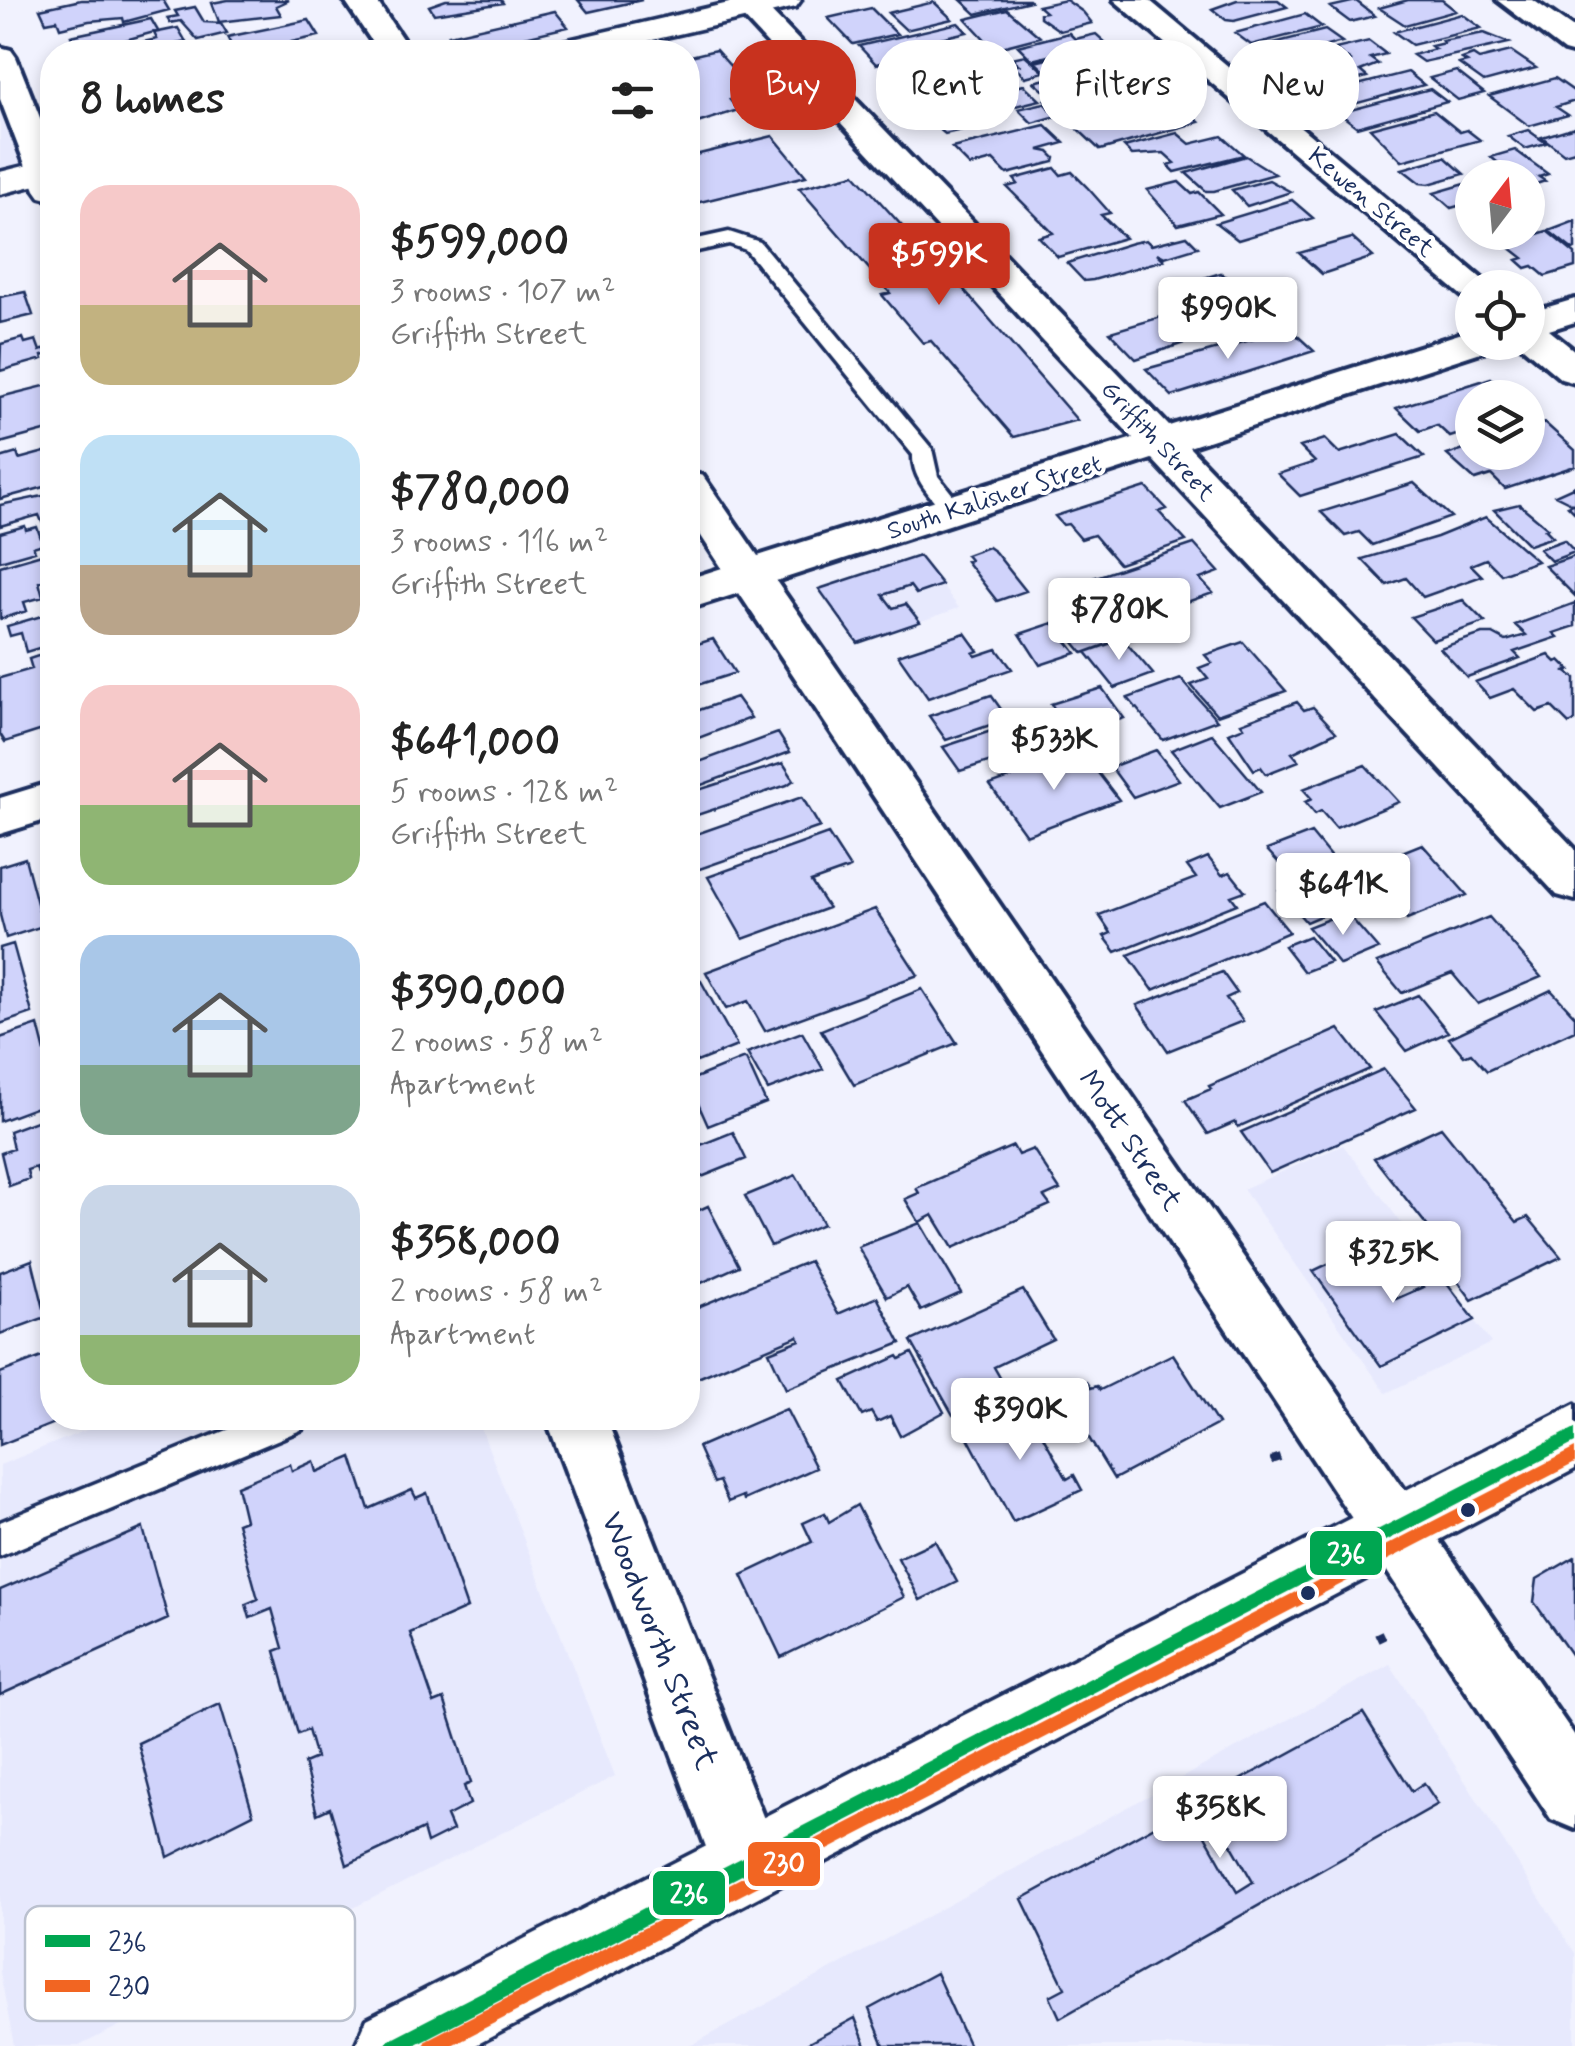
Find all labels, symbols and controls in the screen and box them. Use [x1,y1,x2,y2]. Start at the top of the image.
chip: Buy [730,40,856,130]
chip: Rent [876,40,1019,130]
chip: Filters [1039,40,1207,130]
chip: New [1227,40,1359,130]
text: 8 homes [80,73,225,128]
icon: filters [605,73,660,128]
street label: Kewen Street [1300,140,1441,266]
north arrow [1455,160,1545,250]
map controls [1455,160,1545,470]
text: $599,000 [390,216,569,271]
pin: $599K [869,223,1009,308]
icon: home [160,225,280,345]
text: $599K [891,234,987,276]
button: locate [1455,270,1545,360]
text: 3 rooms · 107 m² [390,271,615,313]
pin: $990K [1158,277,1298,362]
text: $990K [1180,288,1276,330]
text: Griffith Street [390,313,587,355]
street label: Griffith Street [1093,374,1222,509]
button: layers [1455,380,1545,470]
street label: South Kalisher Street [883,448,1106,549]
text: $780,000 [390,466,570,521]
icon: home [160,475,280,595]
text: 3 rooms · 116 m² [390,521,608,563]
text: Griffith Street [390,563,587,605]
pin: $780K [1049,578,1189,663]
text: $780K [1070,589,1168,631]
pin: $533K [984,708,1124,793]
text: $641,000 [390,716,560,771]
text: $533K [1010,719,1098,761]
icon: home [160,725,280,845]
text: 5 rooms · 128 m² [390,771,618,813]
text: Griffith Street [390,813,587,855]
pin: $641K [1273,853,1413,938]
text: $641K [1298,864,1388,906]
text: $390,000 [390,966,566,1021]
icon: home [160,975,280,1095]
text: 2 rooms · 58 m² [390,1021,603,1063]
text: Apartment [390,1063,535,1105]
street label: Mott Street [1068,1063,1191,1219]
text: $358,000 [390,1216,561,1271]
pin: $325K [1323,1221,1463,1306]
icon: home [160,1225,280,1345]
text: $325K [1348,1232,1438,1274]
text: 2 rooms · 58 m² [390,1271,603,1313]
text: Apartment [390,1313,535,1355]
pin: $390K [950,1378,1090,1463]
text: $390K [973,1389,1067,1431]
unlabelled marker [1458,1500,1478,1520]
street label: Woodworth Street [589,1505,730,1777]
line badge: 236 [1308,1529,1384,1577]
text: 236 [1327,1537,1365,1574]
unlabelled marker [1298,1583,1318,1603]
pin: $358K [1150,1776,1290,1861]
text: $358K [1175,1787,1265,1829]
line badge: 230 [746,1840,822,1888]
text: 230 [763,1847,805,1884]
line badge: 236 [651,1869,727,1917]
text: 236 [670,1877,708,1914]
legend [25,1906,355,2021]
text: 236 [108,1925,147,1962]
text: 230 [108,1970,150,2007]

